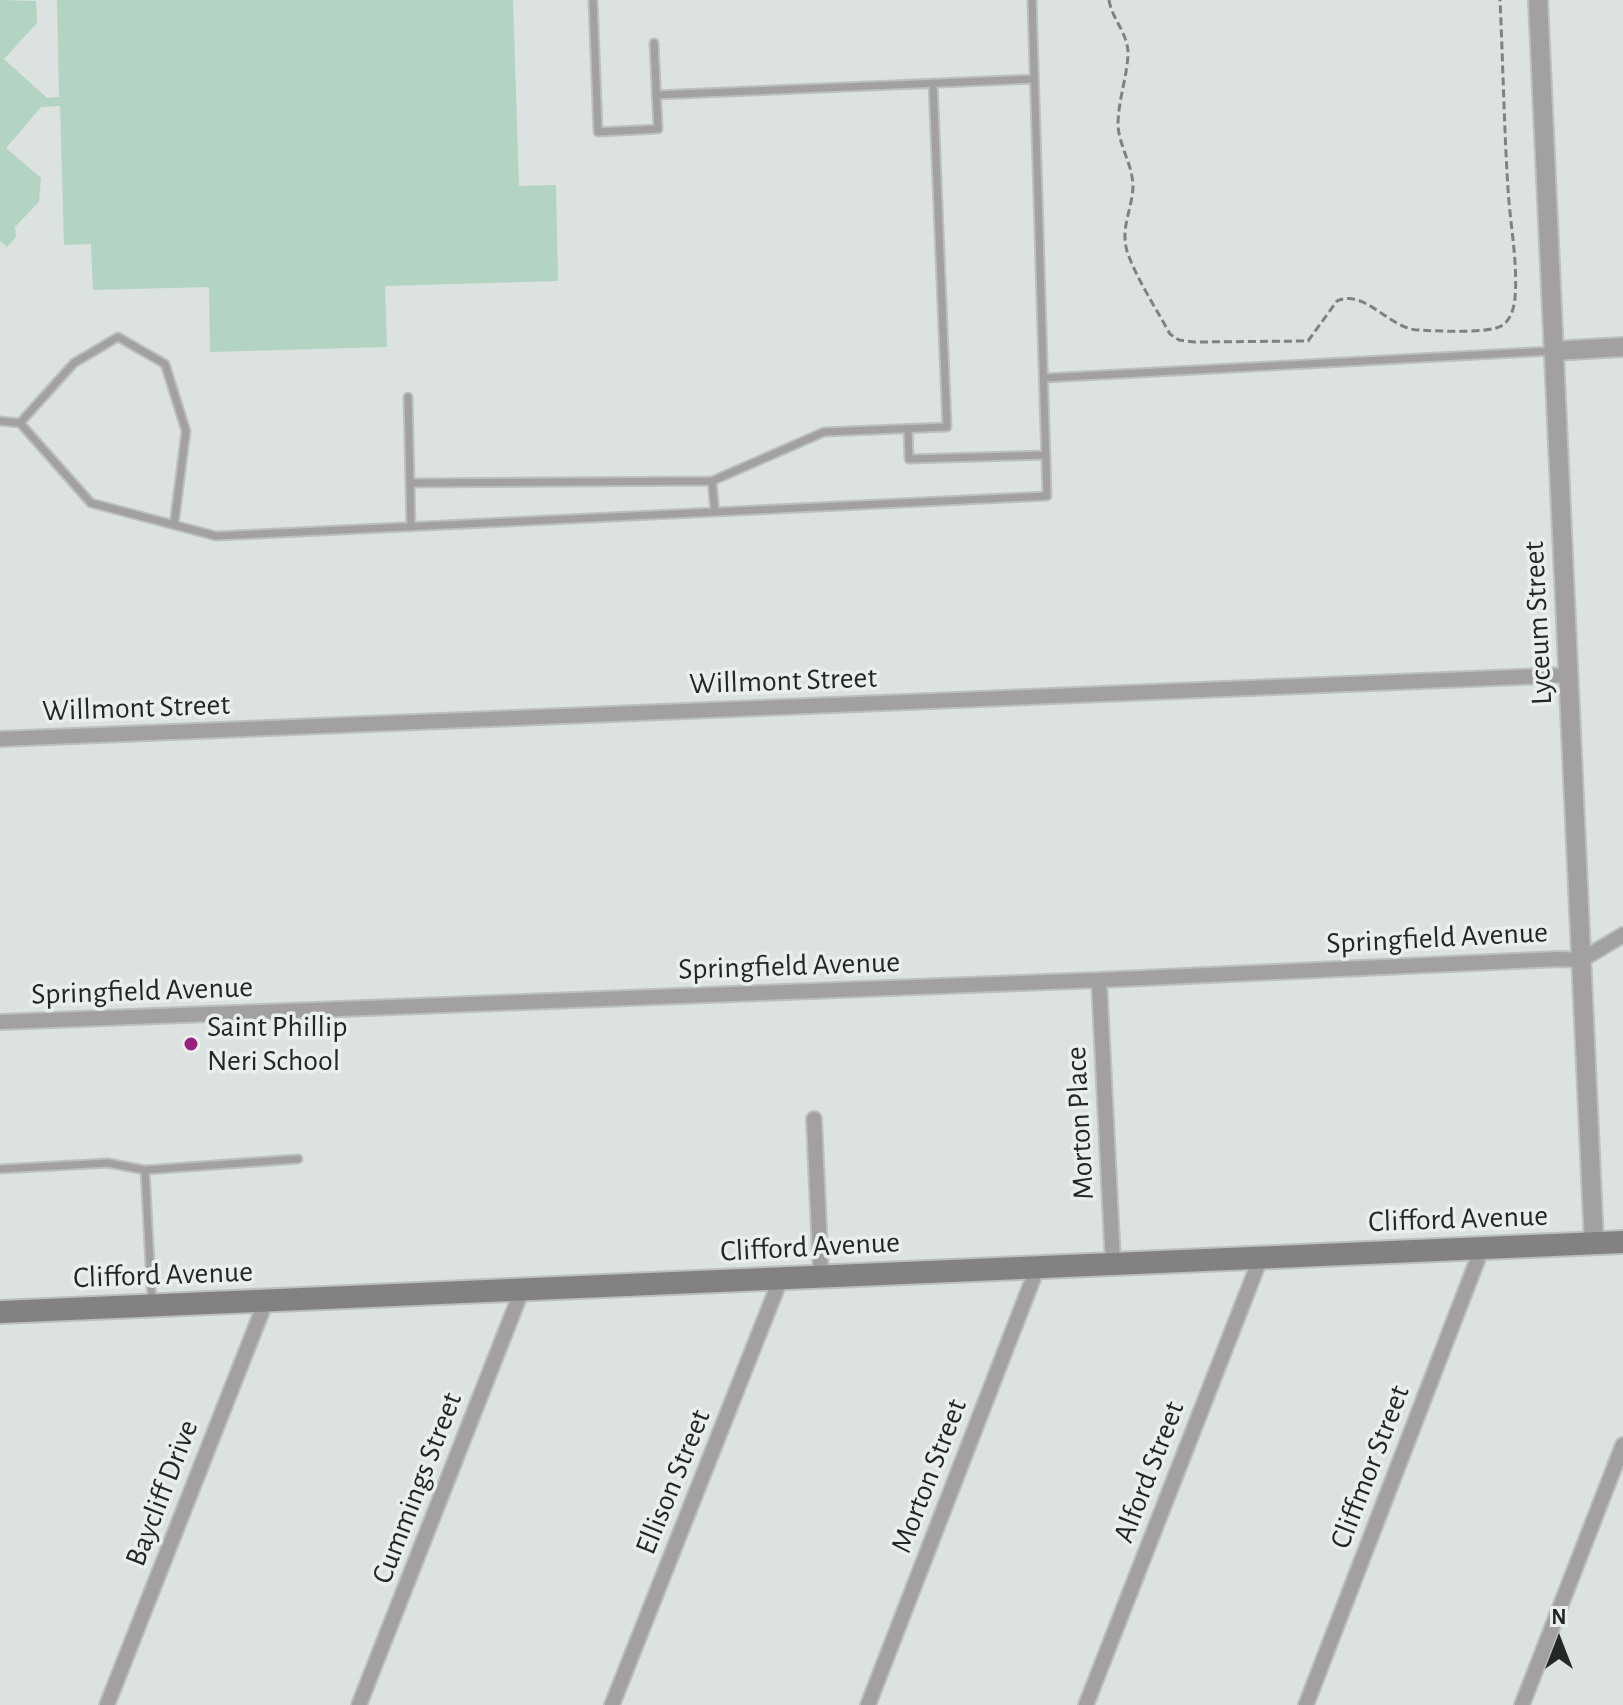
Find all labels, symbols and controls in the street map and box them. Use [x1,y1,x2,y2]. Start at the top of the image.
street label: Lyceum Street [1516,540,1560,706]
street label: Willmont Street [688,660,878,702]
street label: Willmont Street [41,687,231,729]
street label: Springfield Avenue [1325,914,1549,962]
street label: Springfield Avenue [677,944,901,988]
street label: Springfield Avenue [30,969,254,1013]
place label: Saint Phillip Neri School [207,1009,347,1080]
marker: Saint Phillip Neri School [182,1035,200,1053]
street label: Morton Place [1058,1045,1102,1201]
street label: Clifford Avenue [1367,1198,1549,1240]
street label: Clifford Avenue [719,1224,901,1270]
street label: Clifford Avenue [72,1254,254,1296]
street label: Cliffmor Street [1322,1380,1418,1554]
street label: Cummings Street [364,1387,470,1589]
street label: Morton Street [883,1394,975,1558]
street label: Alford Street [1106,1396,1192,1548]
street label: Ellison Street [628,1404,718,1560]
street label: Baycliff Drive [118,1415,206,1571]
north arrow [1519,1601,1599,1681]
text: N [1551,1606,1567,1628]

